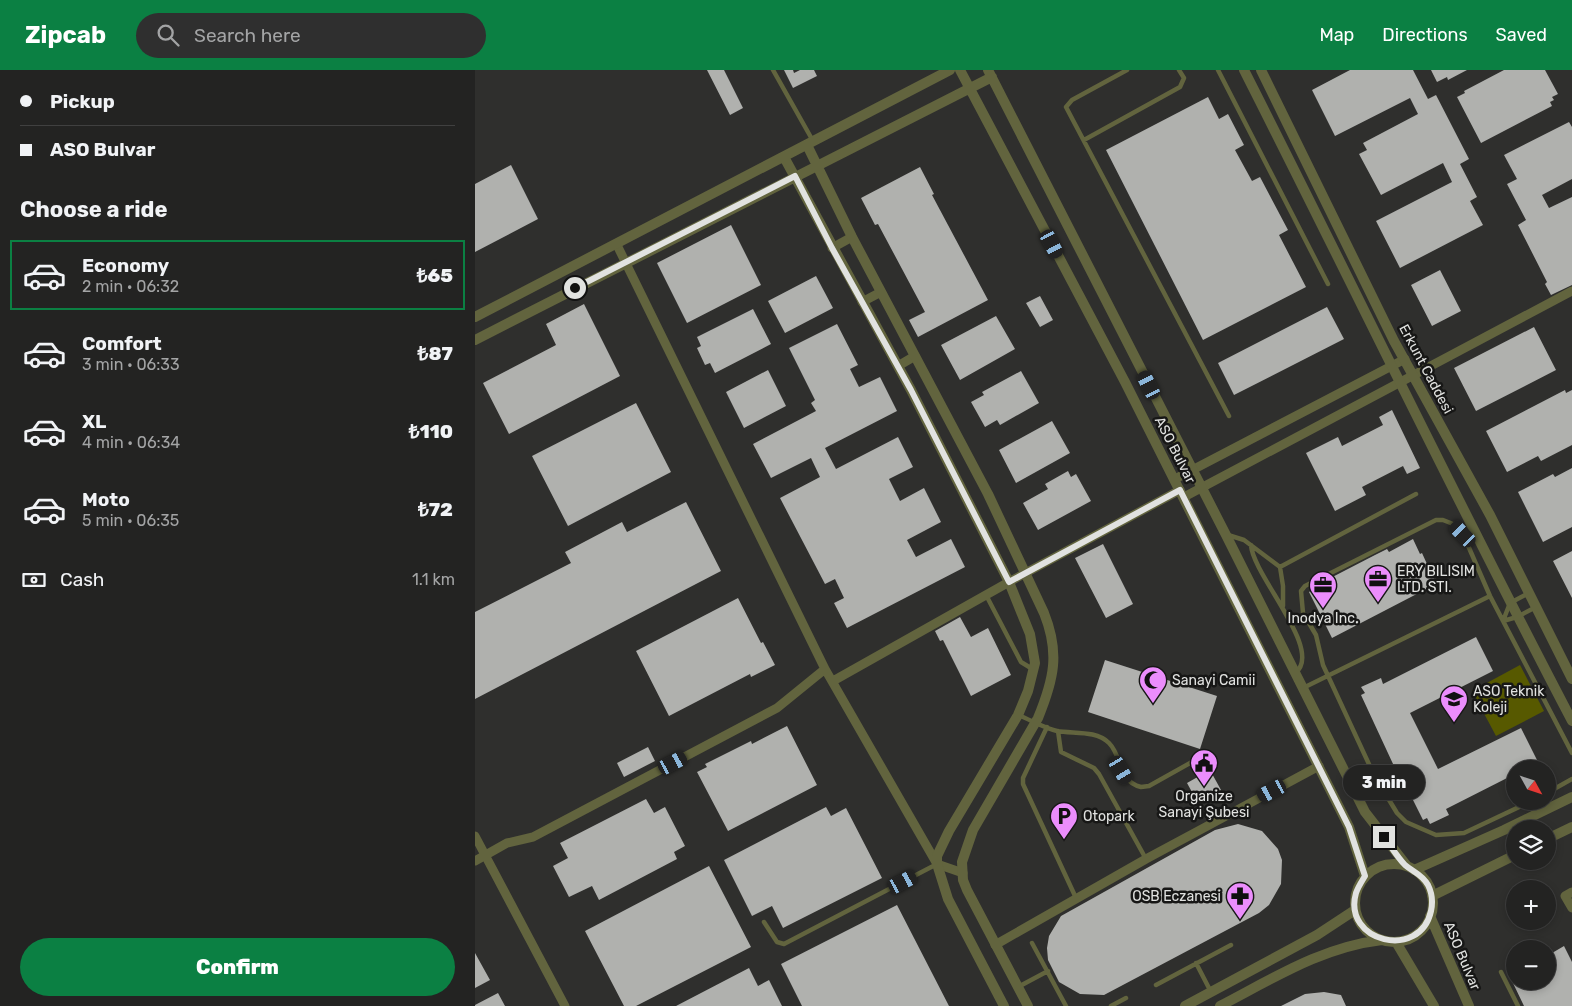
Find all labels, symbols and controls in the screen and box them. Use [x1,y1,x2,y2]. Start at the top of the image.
search box [136,13,486,58]
text: Zipcab [25,21,106,49]
icon: search [154,21,182,49]
text: Search here [194,24,301,47]
text: Map [1319,24,1354,46]
text: Directions [1382,24,1468,46]
text: Saved [1496,24,1547,46]
text: Pickup [50,90,115,113]
text: ASO Bulvar [50,138,155,161]
text: Choose a ride [20,196,167,223]
car [1038,227,1065,261]
icon: car [22,253,67,298]
text: Economy [82,254,169,277]
text: ₺65 [417,264,453,287]
text: 2 min · 06:32 [82,277,179,296]
route start [564,277,586,299]
street label: Erkunt Caddesi [1395,321,1457,417]
icon: car [22,331,67,376]
text: Comfort [82,332,162,355]
text: ₺87 [418,342,453,365]
text: 3 min · 06:33 [82,355,180,374]
car [1135,368,1162,402]
icon: car [22,409,67,454]
text: XL [82,410,106,433]
street label: ASO Bulvar [1151,414,1199,487]
text: ₺110 [409,420,453,443]
text: 4 min · 06:34 [82,433,180,452]
icon: car [22,487,67,532]
text: Moto [82,488,130,511]
text: ₺72 [418,498,453,521]
text: 5 min · 06:35 [82,511,179,530]
car [1447,518,1478,550]
place label: ERY BILISIM LTD. STI. [1397,563,1475,596]
office icon: ERY BILISIM LTD. STI. [1363,564,1393,603]
icon: cash [20,566,48,594]
text: Cash [60,568,104,591]
text: 1.1 km [412,570,455,589]
office icon: Inodya Inc. [1308,570,1338,609]
place label: Inodya Inc. [1288,610,1358,627]
mosque icon: Sanayi Camii [1138,665,1168,704]
place label: Sanayi Camii [1172,672,1255,689]
place label: ASO Teknik Koleji [1473,683,1545,716]
school or university icon: ASO Teknik Koleji [1439,684,1469,723]
public building icon: Organize Sanayi Şubesi [1189,748,1219,787]
car [656,749,689,777]
car [1106,753,1135,787]
north arrow [1506,760,1556,810]
map controls [1506,760,1556,990]
callout: 3 min [1343,764,1425,800]
text: 3 min [1362,773,1406,792]
car [1255,777,1288,805]
place label: Organize Sanayi Şubesi [1159,788,1249,821]
parking icon: Otopark [1049,801,1079,840]
place label: Otopark [1083,808,1135,825]
button: layers [1506,820,1556,870]
route end [1373,826,1395,848]
car [886,868,919,896]
button: + [1506,880,1556,930]
pharmacy icon: OSB Eczanesi [1225,881,1255,920]
place label: OSB Eczanesi [1132,888,1221,905]
street label: ASO Bulvar [1440,919,1484,993]
button: Confirm [20,938,455,996]
button: − [1506,940,1556,990]

